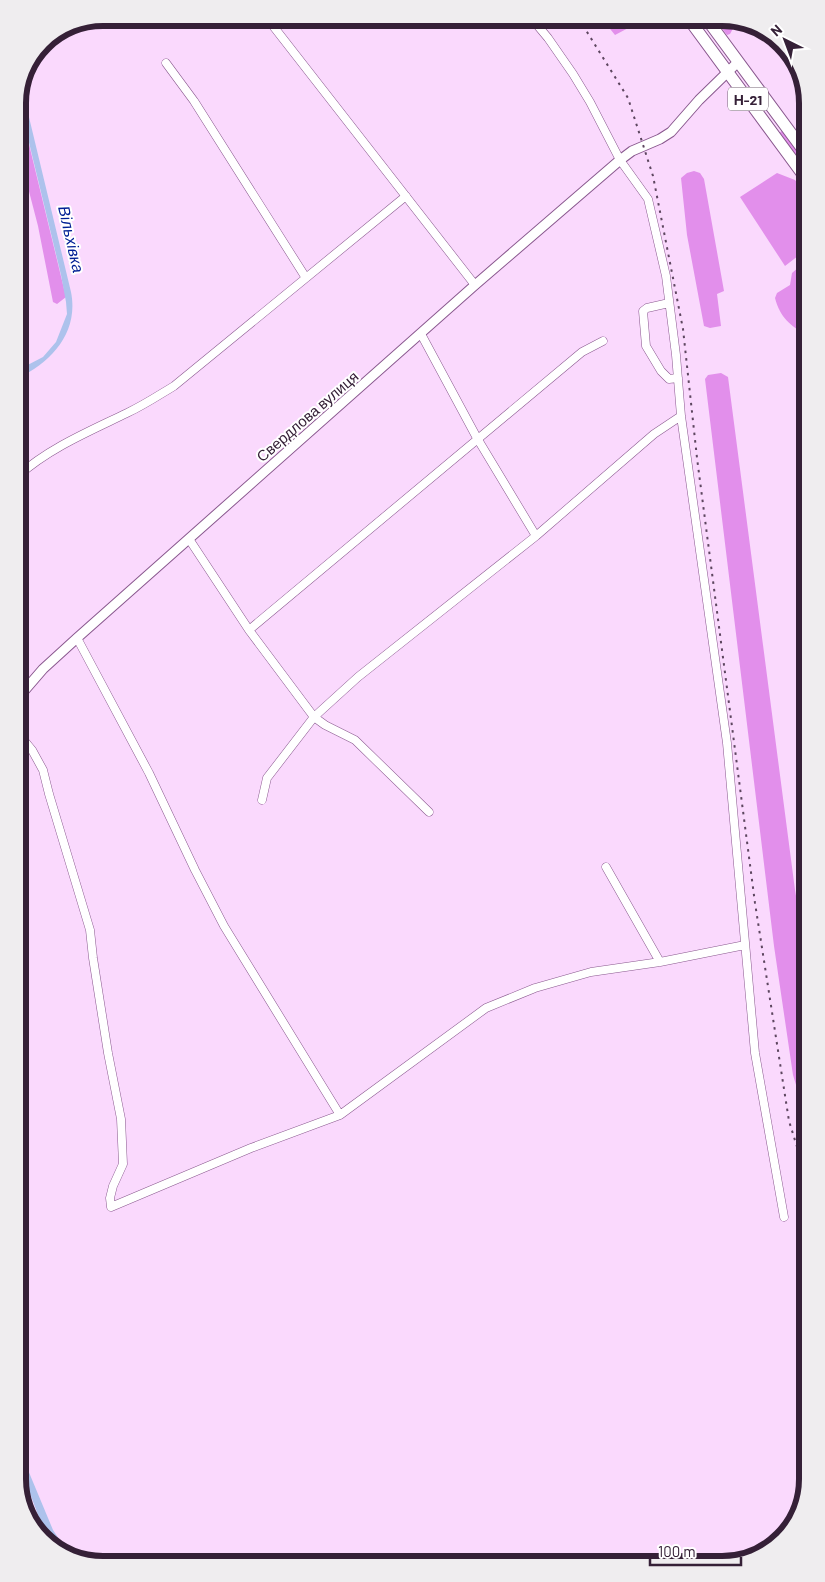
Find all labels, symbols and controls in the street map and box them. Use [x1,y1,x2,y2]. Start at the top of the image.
north arrow [760,15,810,65]
text: N [767,21,785,39]
road number: Н-21 [728,88,768,110]
water label: Вільхівка [55,204,89,274]
street label: Свердлова вулиця [252,367,362,465]
scale bar [650,1534,741,1566]
text: 100 m [658,1542,696,1560]

